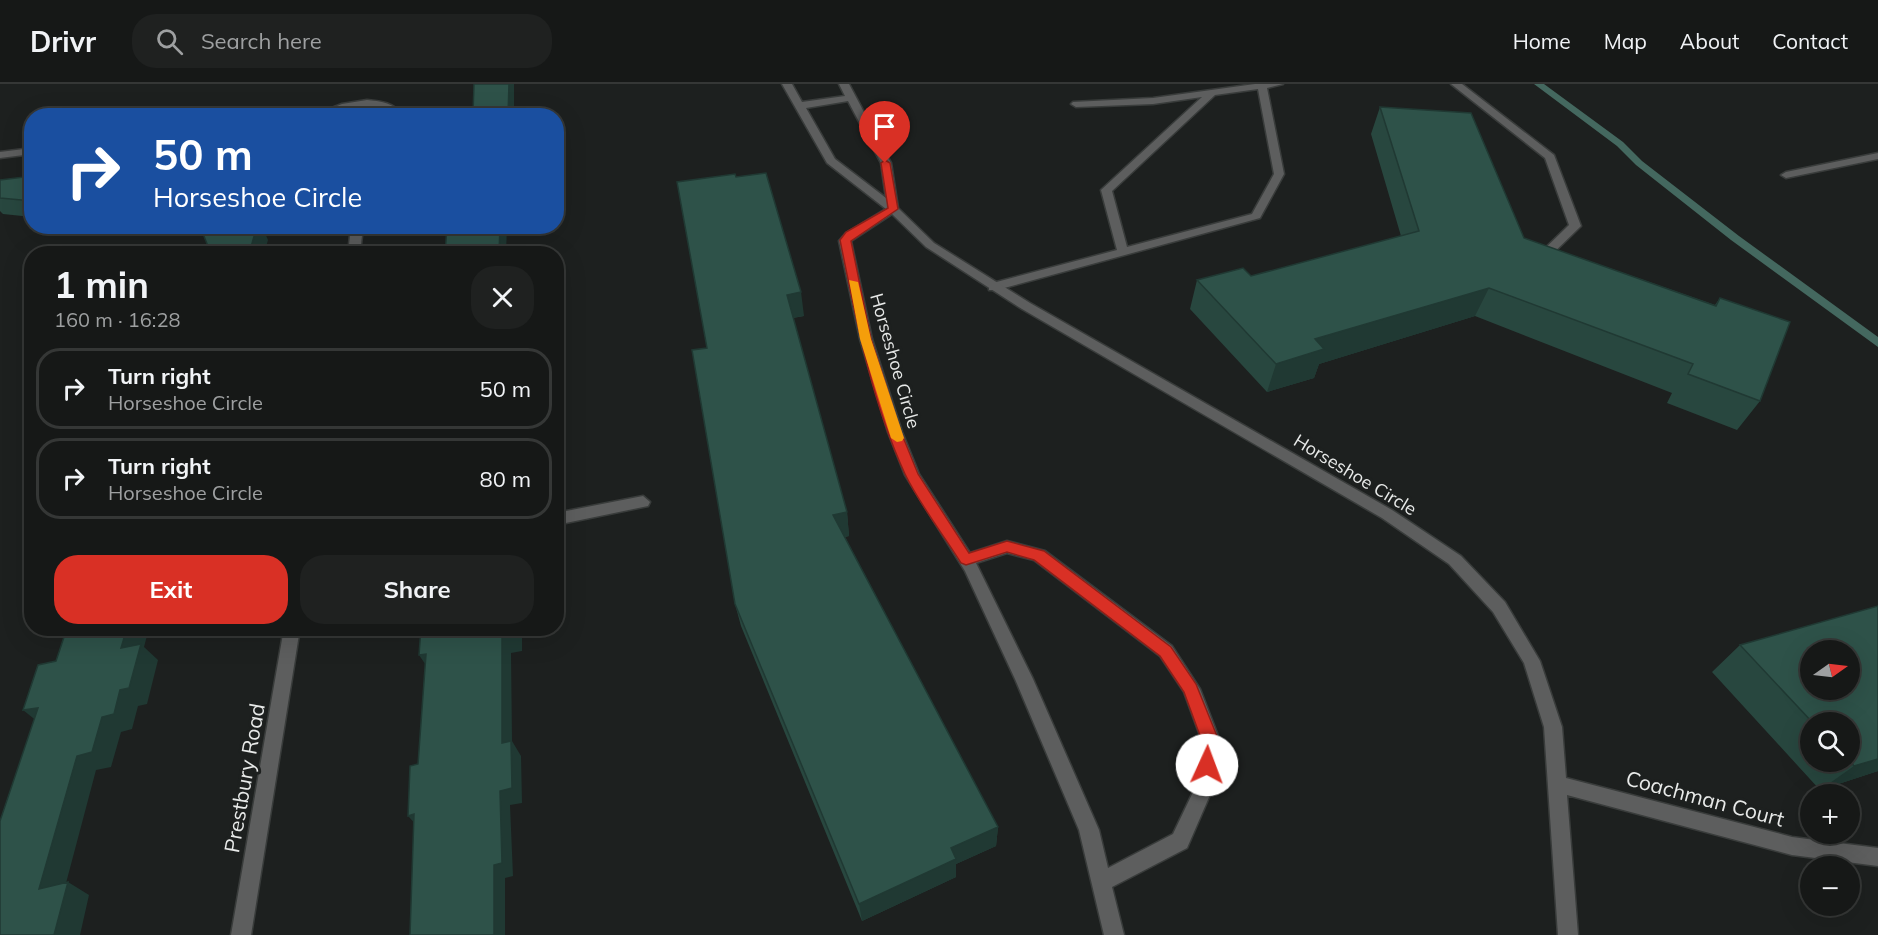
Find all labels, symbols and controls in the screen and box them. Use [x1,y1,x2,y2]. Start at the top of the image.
search box [132,14,552,68]
text: Drivr [30,24,96,59]
icon: search [153,25,186,58]
text: Search here [201,27,322,55]
text: Home [1513,28,1571,54]
text: Map [1604,28,1647,54]
text: About [1680,28,1739,54]
text: Contact [1772,28,1848,54]
pin [859,101,910,163]
icon: arrive [868,110,901,143]
text: 50 m [153,128,253,181]
icon: right [54,132,132,210]
text: Horseshoe Circle [153,180,362,214]
text: 1 min [54,262,149,307]
button: close [471,266,534,329]
street label: Horseshoe Circle [865,291,926,431]
text: 160 m · 16:28 [54,307,180,332]
text: Turn right [108,362,211,390]
icon: right [57,372,90,405]
text: 50 m [480,375,531,403]
text: Horseshoe Circle [108,390,263,415]
street label: Horseshoe Circle [1290,429,1421,520]
text: Turn right [108,452,211,480]
icon: right [57,462,90,495]
text: 80 m [480,465,531,493]
text: Horseshoe Circle [108,480,263,505]
button: Exit [54,555,288,624]
button: Share [300,555,534,624]
north arrow [1800,640,1860,700]
map controls [1800,640,1860,916]
street label: Prestbury Road [218,701,270,854]
button: search [1800,712,1860,772]
position arrow [1175,733,1239,797]
street label: Coachman Court [1623,764,1787,832]
button: + [1800,784,1860,844]
button: − [1800,856,1860,916]

